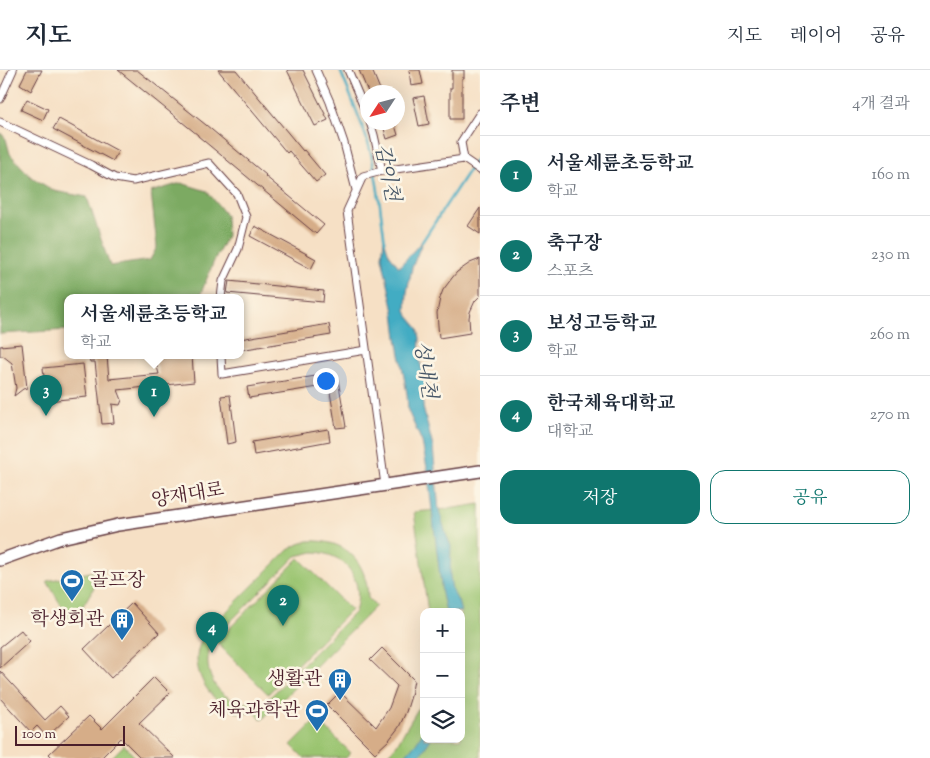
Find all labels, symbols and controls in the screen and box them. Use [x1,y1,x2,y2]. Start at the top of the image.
text: 지도 [25,20,71,54]
text: 지도 [727,24,762,50]
text: 레이어 [790,24,842,50]
text: 공유 [870,24,905,50]
north arrow [360,85,405,130]
text: 주변 [500,90,541,120]
text: 4개 결과 [852,93,910,116]
water label: 감이천 [366,142,406,206]
text: 서울세륜초등학교 [547,151,694,178]
text: 1 [513,164,519,187]
text: 160 m [872,164,910,187]
text: 학교 [547,181,578,204]
text: 축구장 [547,231,602,258]
text: 2 [512,244,520,267]
text: 230 m [871,244,910,267]
text: 스포츠 [547,261,593,284]
popup [64,294,244,359]
text: 서울세륜초등학교 [81,302,227,329]
text: 보성고등학교 [547,311,657,338]
text: 3 [513,324,519,347]
text: 260 m [869,324,910,347]
text: 학교 [81,332,112,355]
water label: 성내천 [405,339,443,403]
text: 학교 [547,341,578,364]
your location [313,368,339,394]
pin: 3 [30,375,62,416]
pin: 1 [138,376,170,417]
text: 한국체육대학교 [547,391,675,418]
text: 4 [512,404,520,427]
text: 270 m [870,404,910,427]
text: 대학교 [547,421,593,444]
button: 저장 [500,470,700,524]
button: 공유 [710,470,910,524]
street label: 양재대로 [150,477,226,515]
sports icon: 골프장 [59,568,85,602]
place label: 골프장 [90,568,146,595]
pin: 2 [267,585,299,626]
place label: 학생회관 [31,607,105,634]
building icon: 학생회관 [109,607,135,641]
map controls [420,608,465,743]
button: + [420,608,465,653]
pin: 4 [196,612,228,653]
button: − [420,653,465,698]
place label: 생활관 [267,667,323,694]
building icon: 생활관 [327,667,353,701]
place label: 체육과학관 [208,698,301,725]
sports icon: 체육과학관 [304,698,330,732]
button: layers [420,698,465,743]
scale bar [15,723,125,746]
text: 100 m [22,725,56,745]

